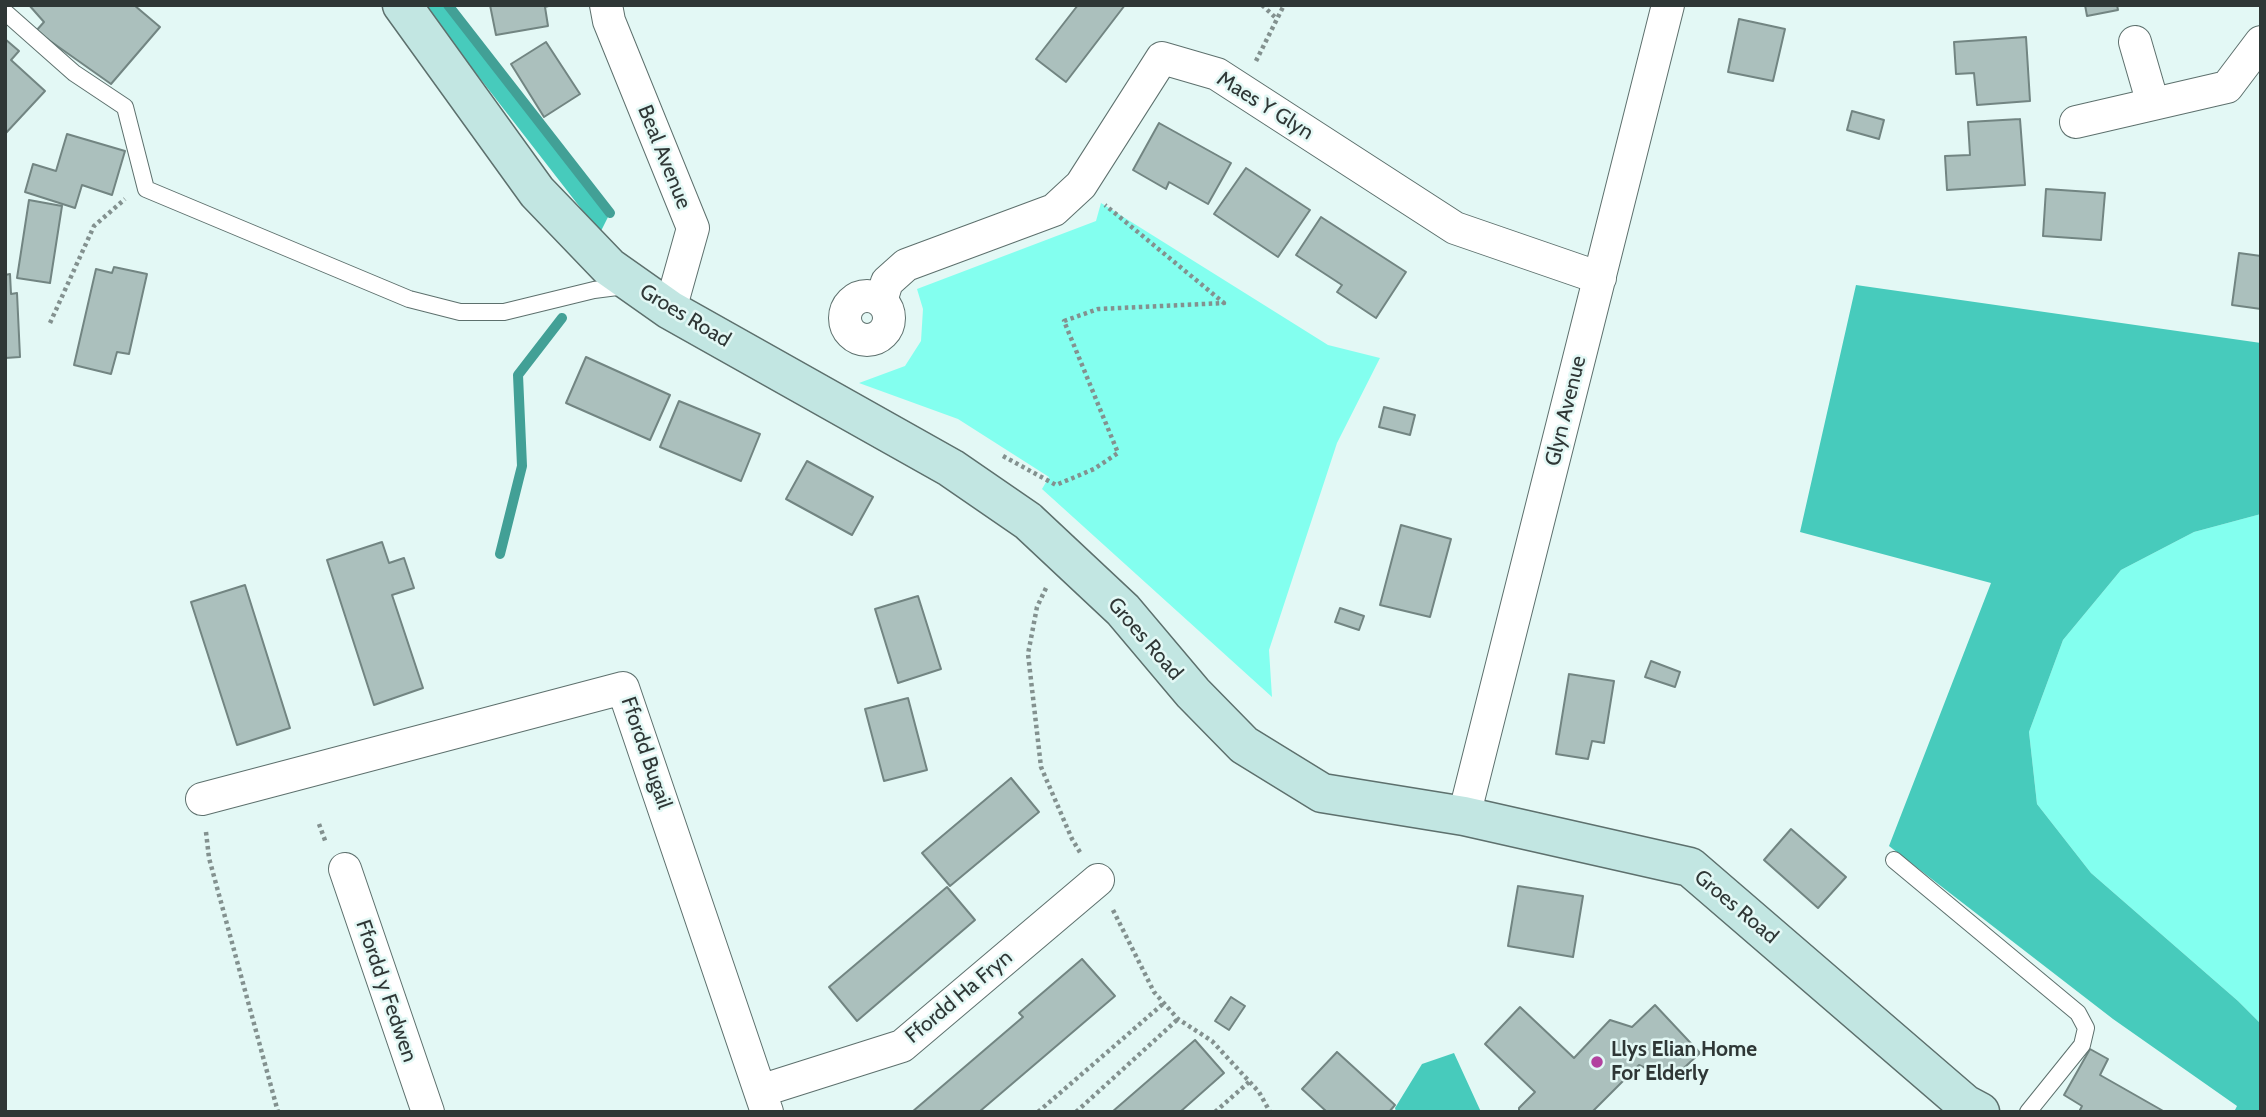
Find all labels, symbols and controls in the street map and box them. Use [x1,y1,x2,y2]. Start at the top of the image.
street label: Maes Y Glyn [1212,66,1318,146]
street label: Beal Avenue [632,101,696,213]
street label: Groes Road [635,279,735,353]
street label: Glyn Avenue [1540,353,1592,469]
street label: Groes Road [1102,592,1188,686]
street label: Ffordd Bugail [615,694,677,812]
street label: Groes Road [1689,865,1783,949]
street label: Ffordd y Fedwen [350,917,422,1065]
street label: Ffordd Ha Fryn [900,945,1018,1049]
place label: Llys Elian Home For Elderly [1611,1037,1757,1087]
marker: Llys Elian Home For Elderly [1589,1054,1605,1070]

